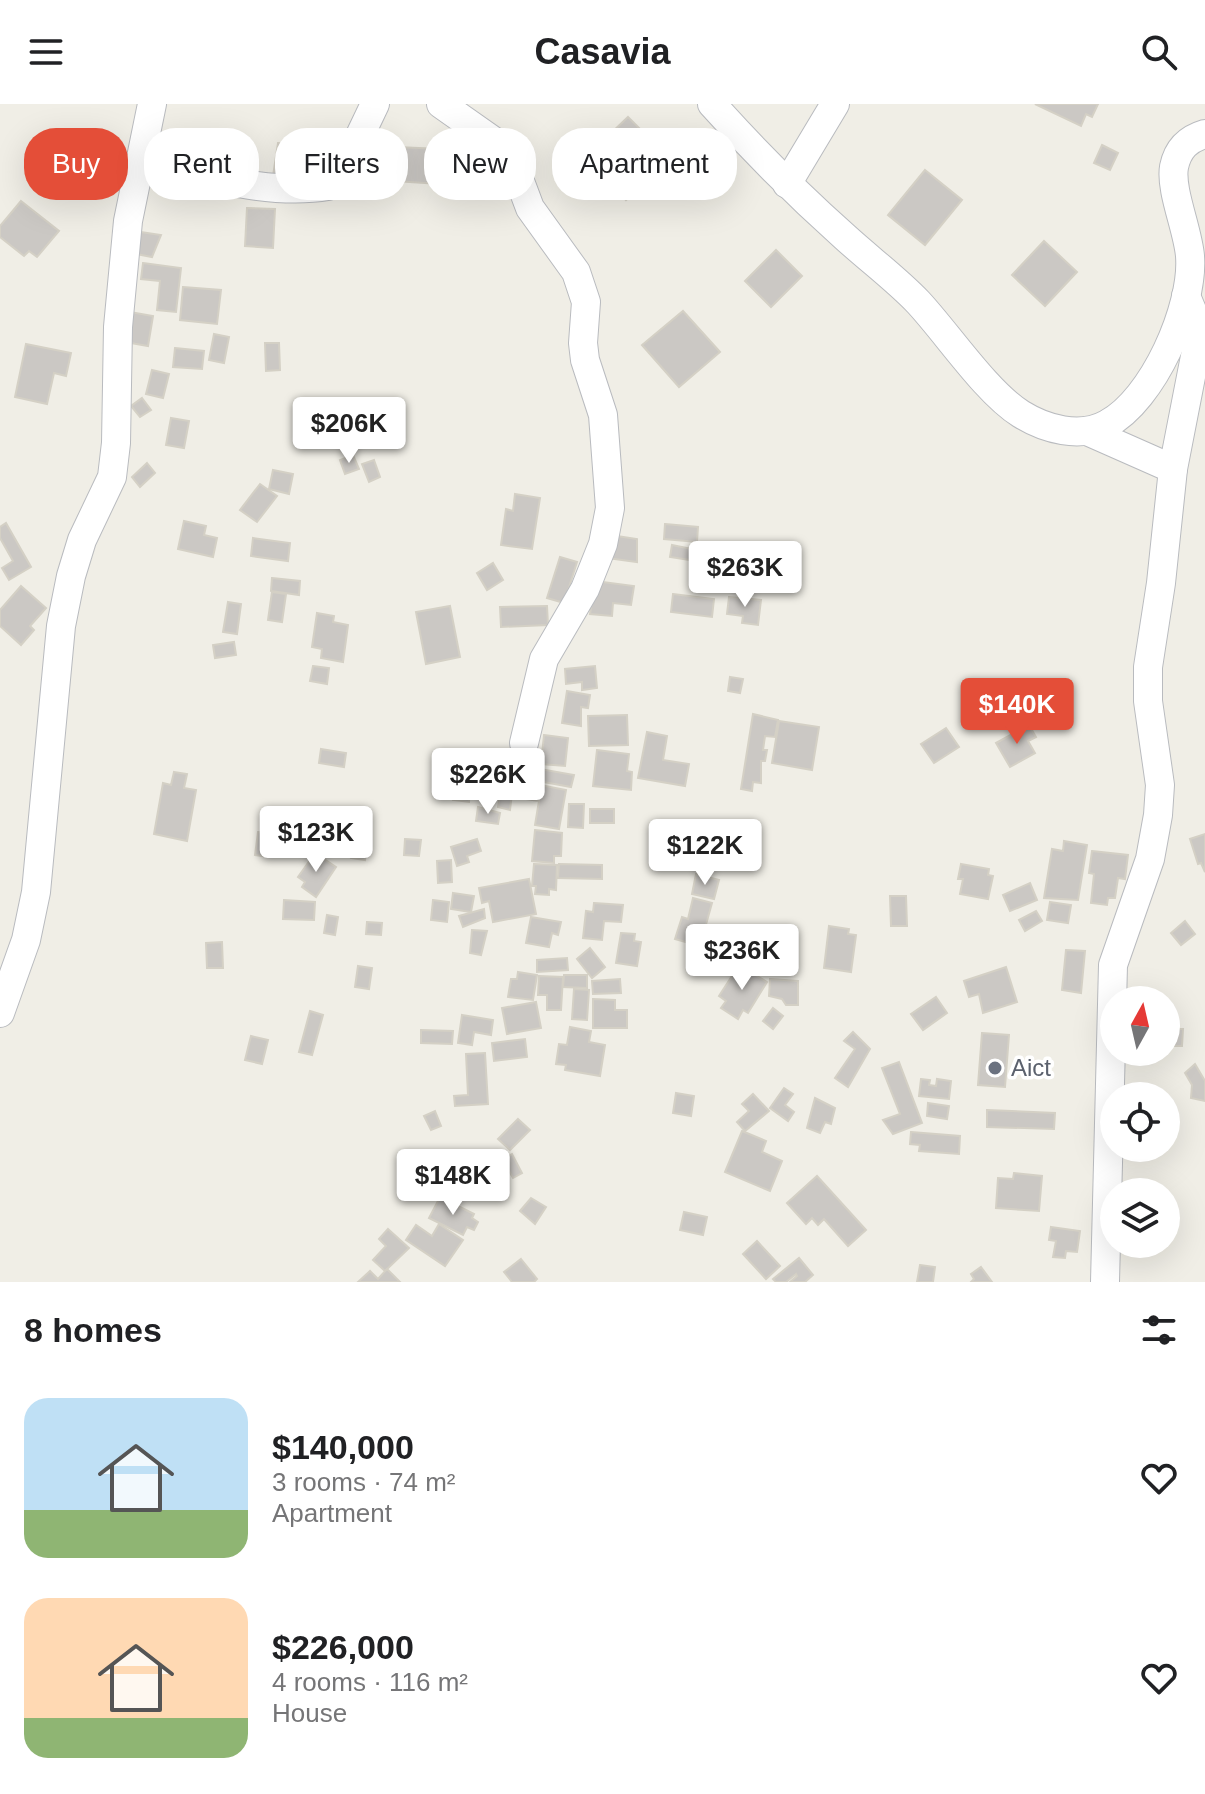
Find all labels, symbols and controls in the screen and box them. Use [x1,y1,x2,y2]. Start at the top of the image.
icon: menu [24,30,68,74]
icon: search [1137,30,1181,74]
text: Casavia [534,31,671,72]
chip: Buy [24,128,128,200]
chip: Rent [144,128,259,200]
chip: Filters [275,128,408,200]
chip: New [424,128,536,200]
chip: Apartment [552,128,737,200]
pin: $206K [293,397,405,465]
text: $206K [311,408,387,438]
pin: $263K [689,541,801,609]
text: $263K [707,552,783,582]
pin: $140K [961,678,1073,746]
text: $140K [979,689,1055,719]
pin: $226K [432,748,544,816]
text: $226K [450,759,526,789]
pin: $123K [260,806,372,874]
text: $123K [278,817,354,847]
pin: $122K [649,819,761,887]
text: $122K [667,830,743,860]
pin: $236K [686,924,798,992]
text: $236K [704,935,780,965]
north arrow [1100,986,1180,1066]
map controls [1100,986,1180,1258]
place label: Aict [1011,1054,1051,1081]
marker: Aict [986,1059,1004,1077]
button: locate [1100,1082,1180,1162]
pin: $148K [397,1149,509,1217]
text: $148K [415,1160,491,1190]
button: layers [1100,1178,1180,1258]
icon: filters [1137,1308,1181,1352]
text: 8 homes [24,1311,162,1349]
text: $140,000 [272,1428,414,1466]
icon: home [88,1430,184,1526]
icon: heart [1137,1456,1181,1500]
text: 3 rooms · 74 m² [272,1467,456,1497]
text: Apartment [272,1498,392,1528]
text: $226,000 [272,1628,414,1666]
icon: home [88,1630,184,1726]
icon: heart [1137,1656,1181,1700]
text: 4 rooms · 116 m² [272,1667,468,1697]
text: House [272,1698,347,1728]

